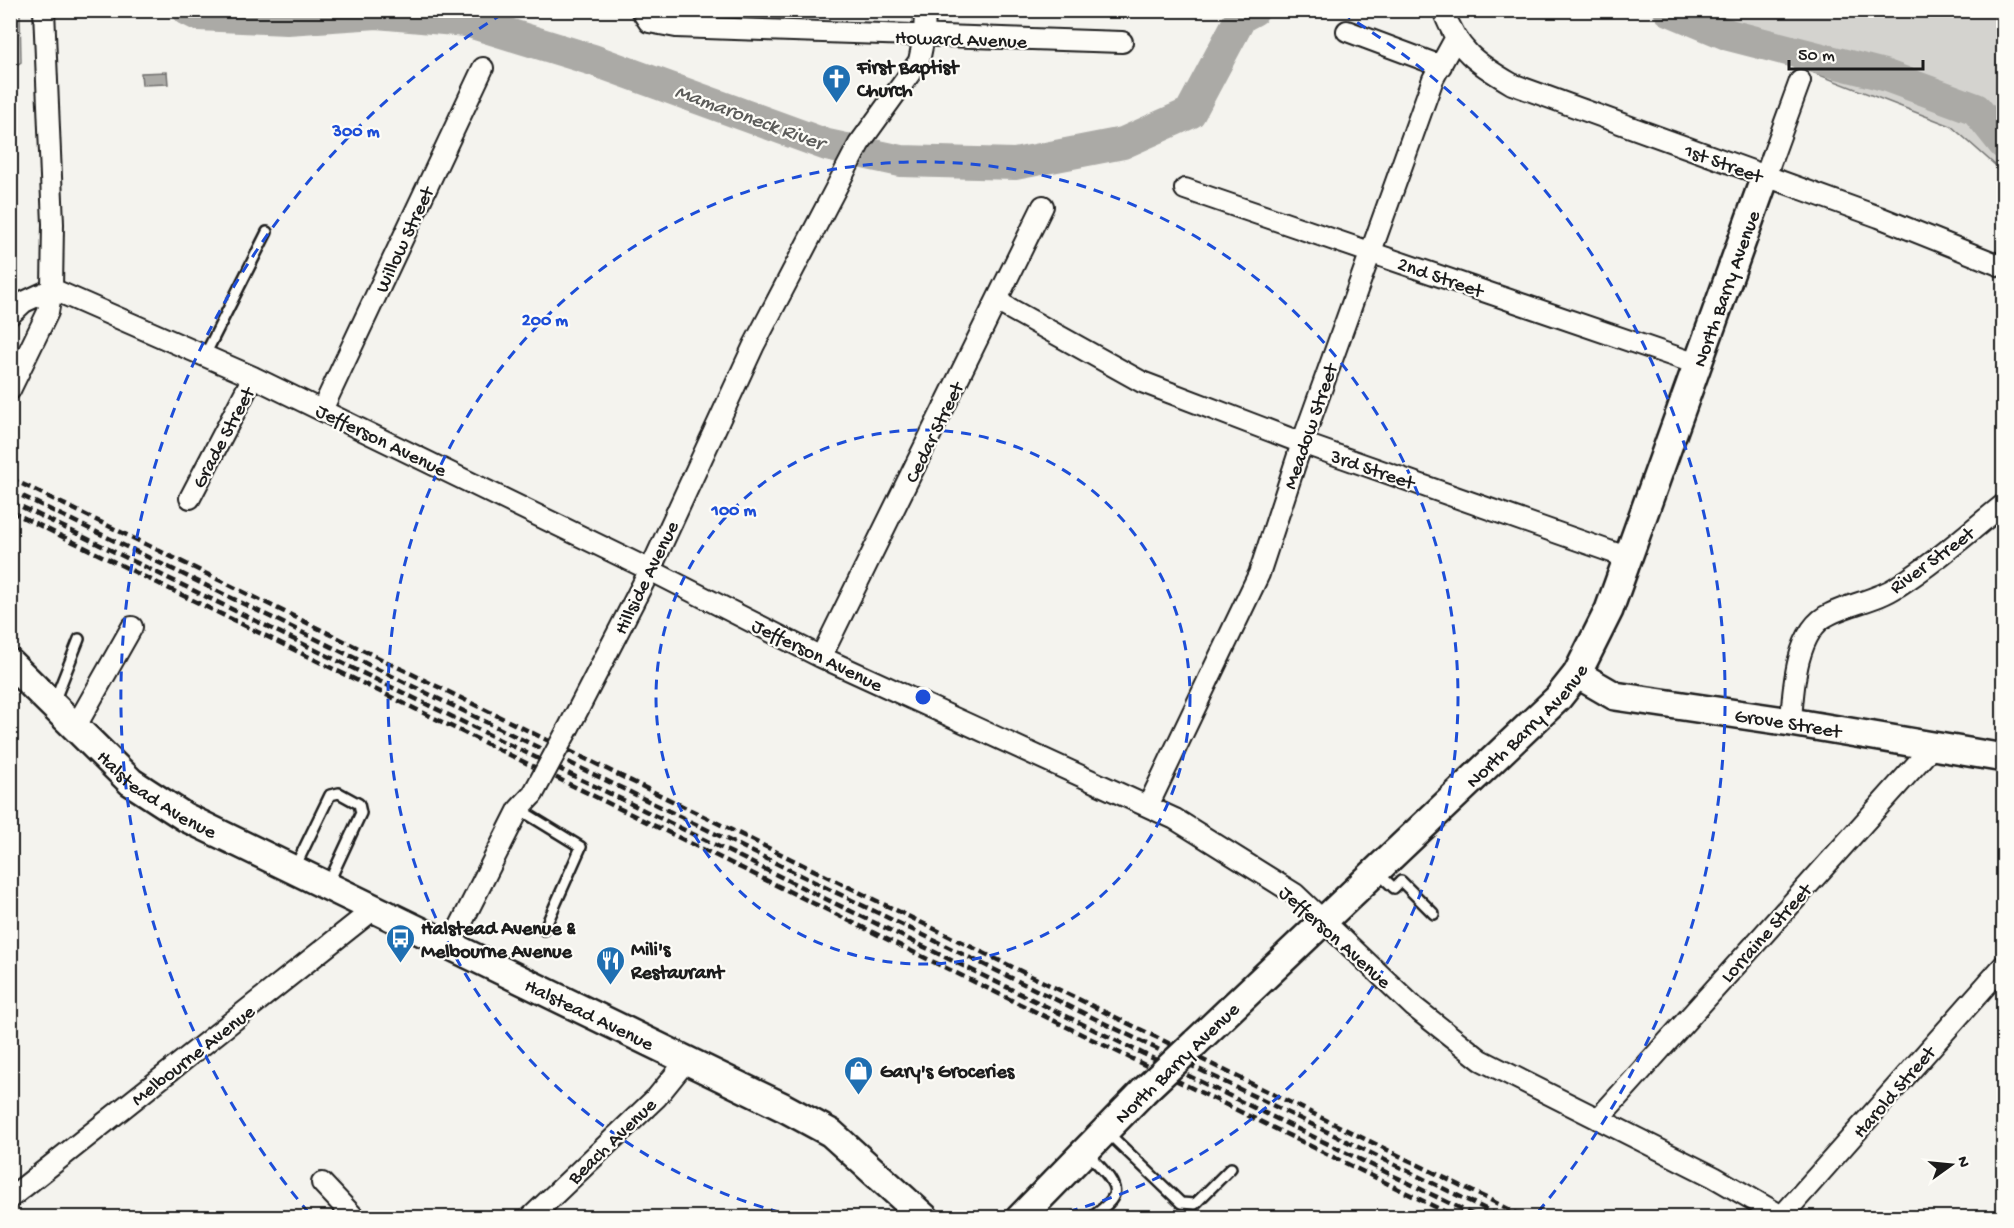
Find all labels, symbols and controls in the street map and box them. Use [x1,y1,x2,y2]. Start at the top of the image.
street label: Howard Avenue [894,28,1028,55]
scale bar [1789,33,1922,71]
text: 50 m [1798,46,1835,67]
place label: First Baptist Church [856,58,960,104]
church icon: First Baptist Church [820,62,852,104]
water label: Mamaroneck River [671,81,831,159]
text: 300 m [332,122,380,143]
street label: 1st Street [1680,140,1767,191]
street label: Willow Street [372,182,441,297]
street label: North Barry Avenue [1690,207,1767,371]
street label: 2nd Street [1394,254,1487,305]
text: 200 m [522,311,568,332]
street label: Meadow Street [1280,360,1345,493]
street label: Cedar Street [902,378,971,488]
street label: Grade Street [189,383,262,493]
street label: Jefferson Avenue [311,401,450,484]
street label: 3rd Street [1326,446,1419,497]
text: 100 m [711,501,757,522]
street label: Hillside Avenue [611,518,686,639]
street label: River Street [1886,522,1981,600]
street label: Jefferson Avenue [747,616,886,699]
street label: North Barry Avenue [1463,661,1595,794]
centre of rings [913,687,933,707]
street label: Grove Street [1733,706,1844,746]
street label: Halstead Avenue [91,747,220,846]
street label: Lorraine Street [1717,879,1819,989]
street label: Jefferson Avenue [1273,882,1395,995]
place label: Halstead Avenue & Melbourne Avenue [421,919,576,965]
bus stop icon: Halstead Avenue & Melbourne Avenue [384,922,416,964]
place label: Mili's Restaurant [630,940,726,986]
restaurant icon: Mili's Restaurant [594,944,626,986]
street label: Halstead Avenue [520,975,657,1058]
street label: North Barry Avenue [1111,999,1246,1130]
street label: Melbourne Avenue [128,1001,261,1112]
street label: Harold Street [1850,1041,1943,1144]
shop icon: Gary's Groceries [843,1054,875,1096]
place label: Gary's Groceries [880,1062,1016,1085]
street label: Beach Avenue [564,1094,663,1191]
north arrow [1921,1135,1981,1195]
text: N [1952,1155,1973,1170]

